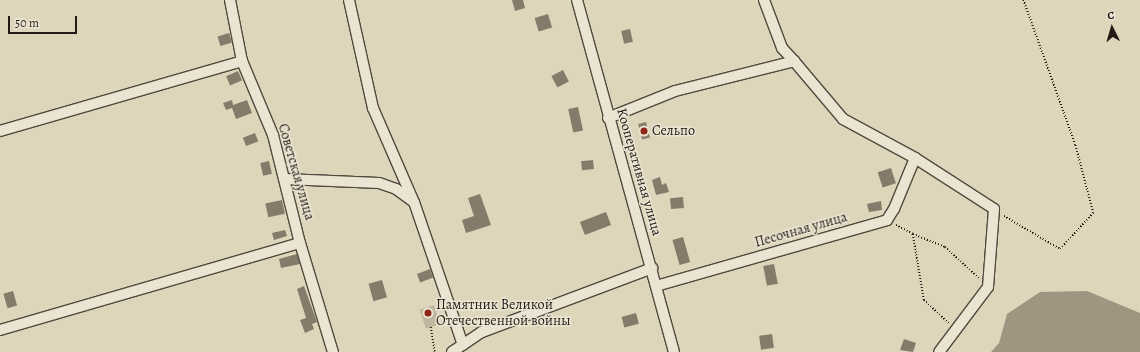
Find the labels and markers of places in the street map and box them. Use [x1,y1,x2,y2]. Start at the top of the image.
place label: Сельпо [652,123,695,139]
marker: Сельпо [639,126,649,136]
place label: Памятник Великой Отечественной войны [436,297,570,330]
marker: Памятник Великой Отечественной войны [423,308,433,318]

